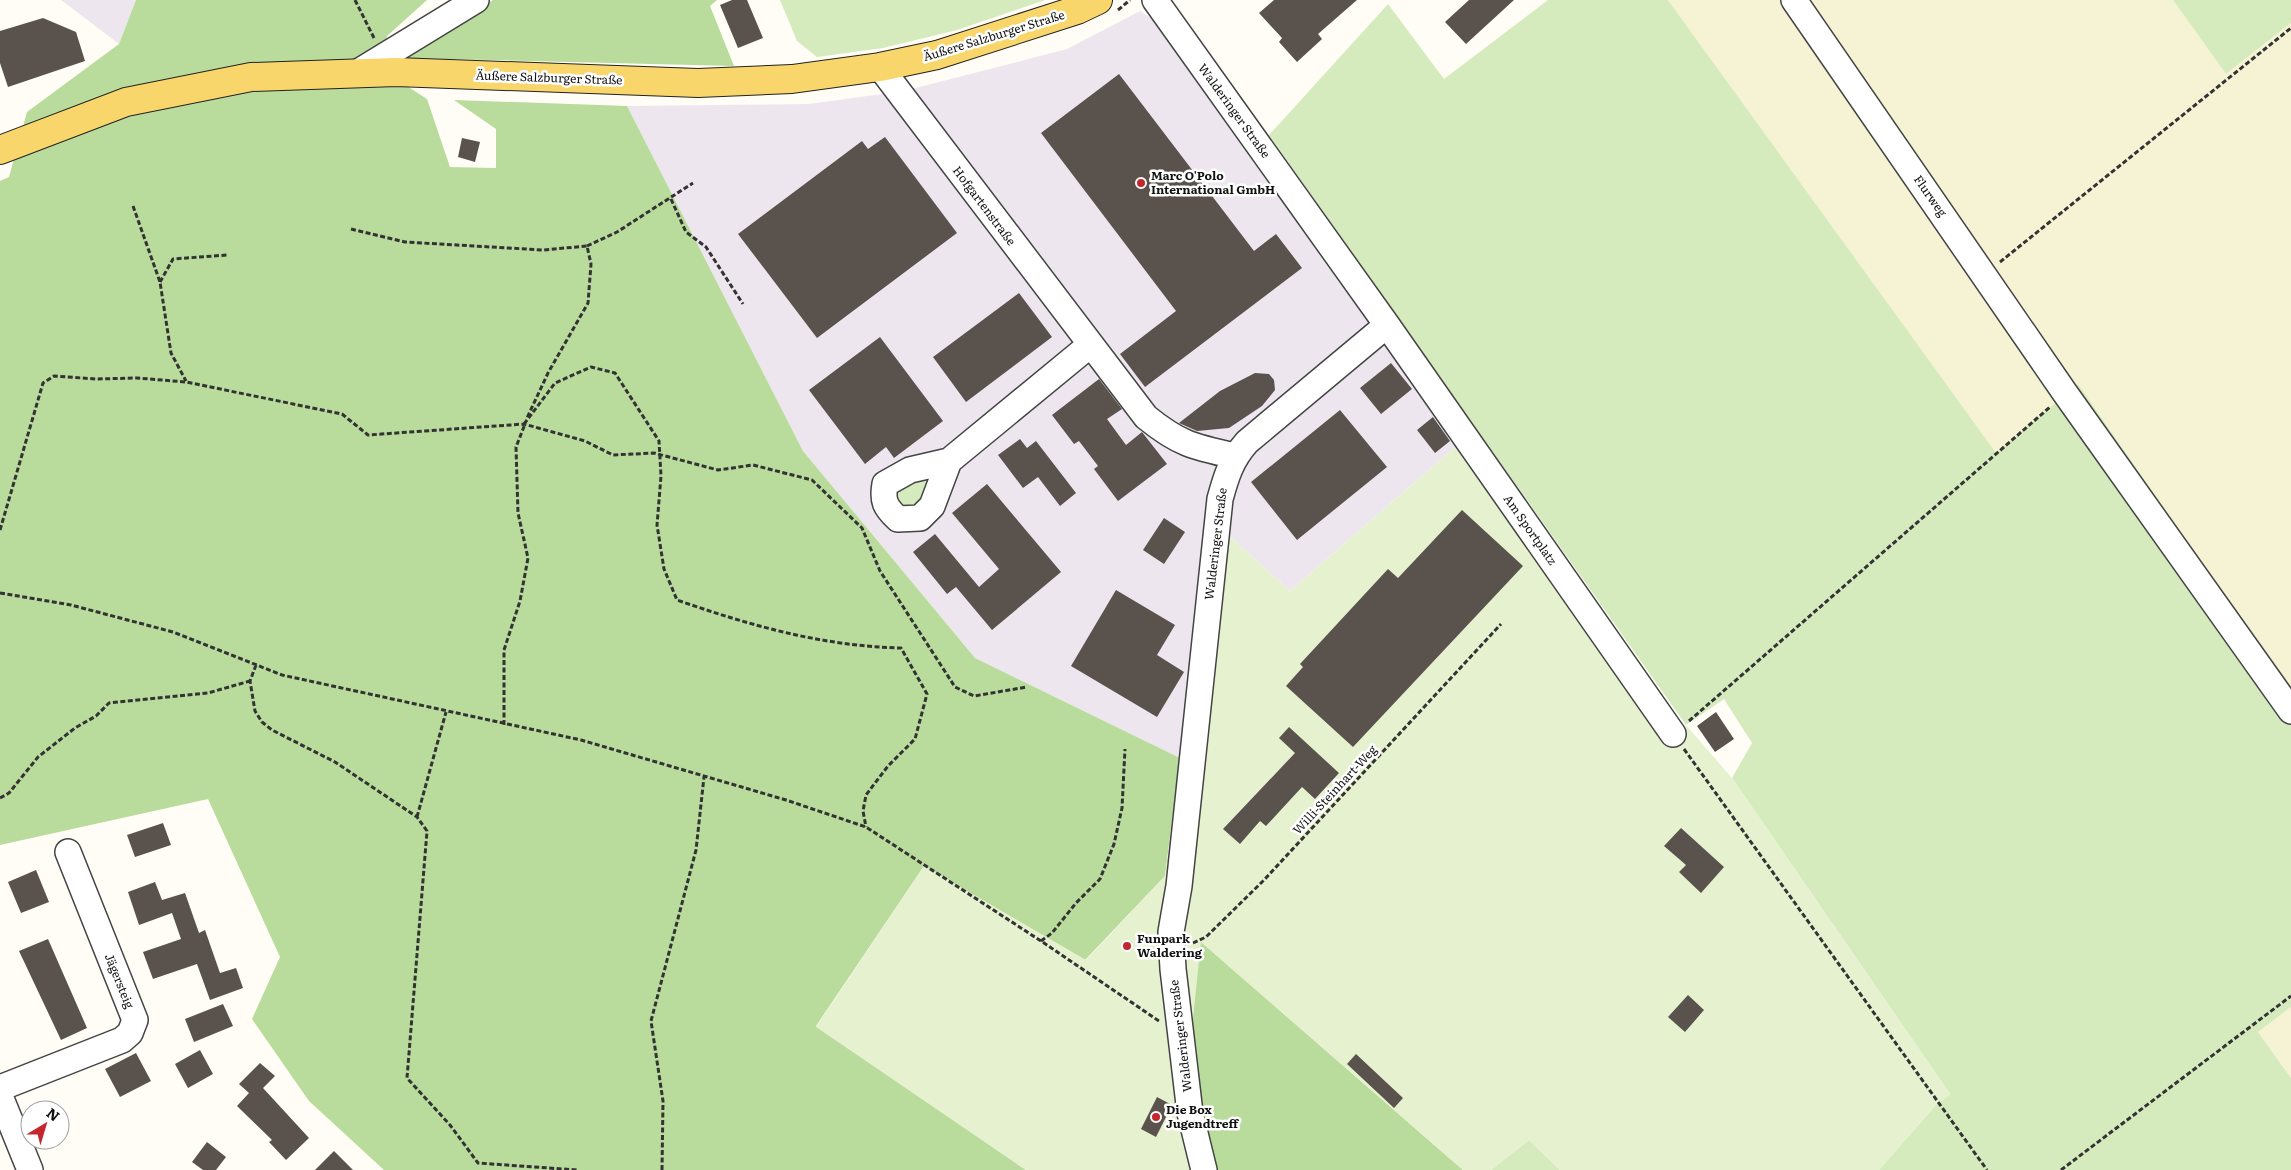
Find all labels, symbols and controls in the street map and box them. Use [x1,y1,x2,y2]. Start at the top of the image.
street label: Äußere Salzburger Straße [921,5,1067,65]
street label: Walderinger Straße [1194,59,1275,161]
street label: Äußere Salzburger Straße [475,65,623,89]
street label: Hofgartenstraße [949,162,1021,249]
place label: Marc O'Polo International GmbH [1151,166,1275,198]
street label: Flurweg [1910,171,1952,220]
marker: Marc O'Polo International GmbH [1135,177,1147,189]
street label: Walderinger Straße [1199,487,1231,601]
street label: Am Sportplatz [1500,491,1562,568]
street label: Willi-Steinhart-Weg [1288,740,1381,838]
place label: Funpark Waldering [1137,929,1203,961]
marker: Funpark Waldering [1121,940,1133,952]
street label: Jägersteig [101,950,139,1011]
street label: Walderinger Straße [1164,979,1196,1093]
north arrow [20,1100,70,1150]
place label: Die Box Jugendtreff [1166,1100,1240,1132]
text: N [43,1102,65,1126]
marker: Die Box Jugendtreff [1150,1111,1162,1123]

